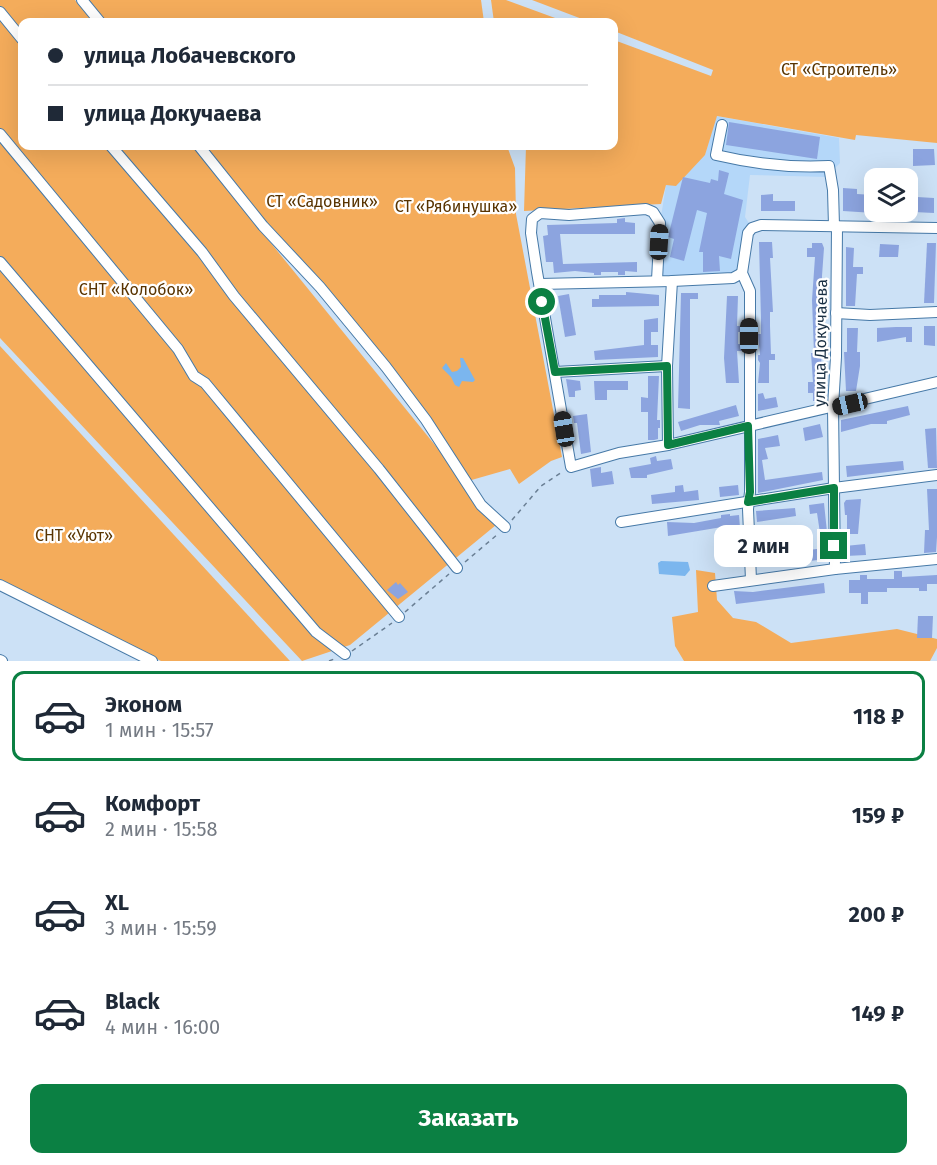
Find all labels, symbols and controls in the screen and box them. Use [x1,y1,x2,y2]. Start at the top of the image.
text: улица Лобачевского [84,42,296,69]
park label: СТ «Строитель» [781,60,897,79]
text: улица Докучаева [84,100,261,127]
map controls [864,168,918,222]
button: layers [864,168,918,222]
park label: СТ «Садовник» [266,192,378,211]
park label: СТ «Рябинушка» [395,197,517,216]
car [649,224,669,260]
street label: улица Докучаева [810,279,831,407]
park label: СНТ «Колобок» [79,280,193,299]
route start [528,288,555,315]
car [740,318,758,354]
car [830,391,870,417]
car [552,410,576,448]
callout: 2 мин [714,525,813,567]
park label: СНТ «Уют» [35,526,113,545]
route end [820,532,847,559]
text: 2 мин [737,534,790,558]
icon: car [33,689,87,743]
text: Эконом [105,691,182,718]
text: 118 ₽ [853,703,904,730]
text: 1 мин · 15:57 [105,718,214,742]
icon: car [33,788,87,842]
text: Комфорт [105,790,200,817]
text: 159 ₽ [852,802,904,829]
text: 2 мин · 15:58 [105,817,217,841]
icon: car [33,887,87,941]
text: XL [105,889,129,916]
text: 200 ₽ [849,901,904,928]
text: 3 мин · 15:59 [105,916,217,940]
icon: car [33,986,87,1040]
text: Black [105,988,160,1015]
text: 149 ₽ [851,1000,904,1027]
text: 4 мин · 16:00 [105,1015,220,1039]
button: Заказать [30,1084,907,1153]

